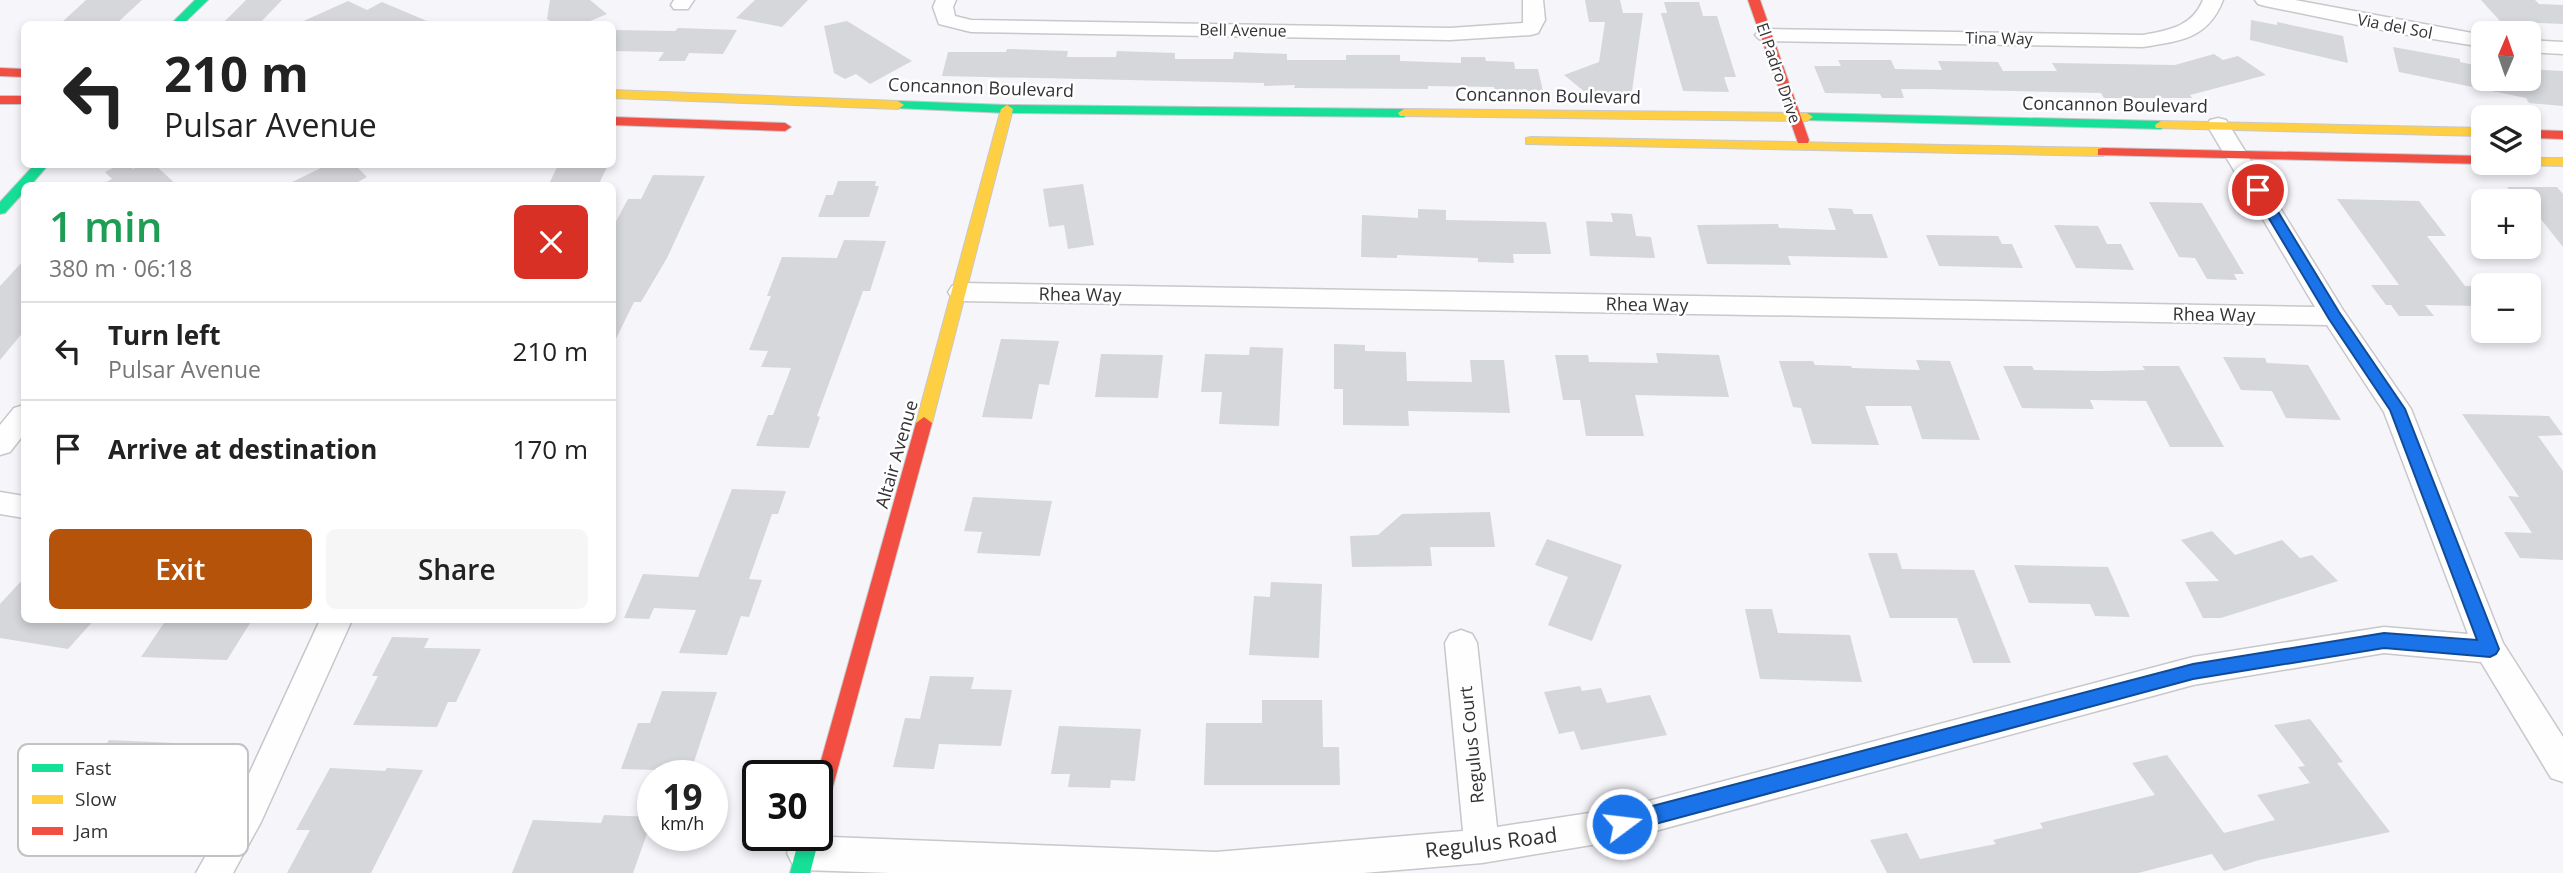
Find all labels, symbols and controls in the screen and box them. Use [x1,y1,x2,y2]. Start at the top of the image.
street label: Via del Sol [2356,8,2434,44]
street label: Bell Avenue [1199,18,1287,42]
street label: El Padro Drive [1752,20,1806,126]
north arrow [2471,21,2541,91]
map controls [2471,21,2541,343]
street label: Tina Way [1965,26,2034,50]
text: 210 m [164,40,309,106]
icon: left [49,49,140,140]
street label: Concannon Boulevard [888,72,1074,102]
street label: Concannon Boulevard [1455,81,1641,109]
street label: Concannon Boulevard [2022,90,2208,118]
text: Pulsar Avenue [164,103,377,146]
button: layers [2471,105,2541,175]
pin [2228,160,2288,220]
icon: arrive [2239,171,2277,209]
button: + [2471,189,2541,259]
text: 1 min [49,197,162,254]
button: close [514,205,588,279]
text: 380 m · 06:18 [49,252,192,284]
button: − [2471,273,2541,343]
street label: Rhea Way [1039,281,1122,307]
street label: Rhea Way [1606,291,1689,317]
street label: Rhea Way [2173,301,2256,327]
text: Turn left [108,317,220,353]
icon: left [49,332,87,370]
text: 210 m [513,333,588,369]
text: Pulsar Avenue [108,353,261,385]
street label: Altair Avenue [869,397,923,511]
icon: arrive [49,430,87,468]
text: Arrive at destination [108,431,377,467]
text: 170 m [513,431,588,467]
button: Exit [49,529,312,609]
button: Share [326,529,588,609]
street label: Regulus Court [1453,685,1489,805]
legend [18,744,248,856]
text: Fast [75,755,111,781]
speed limit sign: 30 [742,760,833,851]
text: 19 [662,773,703,820]
text: Slow [75,786,117,812]
position arrow [1585,787,1659,861]
text: km/h [661,811,704,835]
text: Jam [73,818,108,844]
street label: Regulus Road [1423,820,1559,864]

